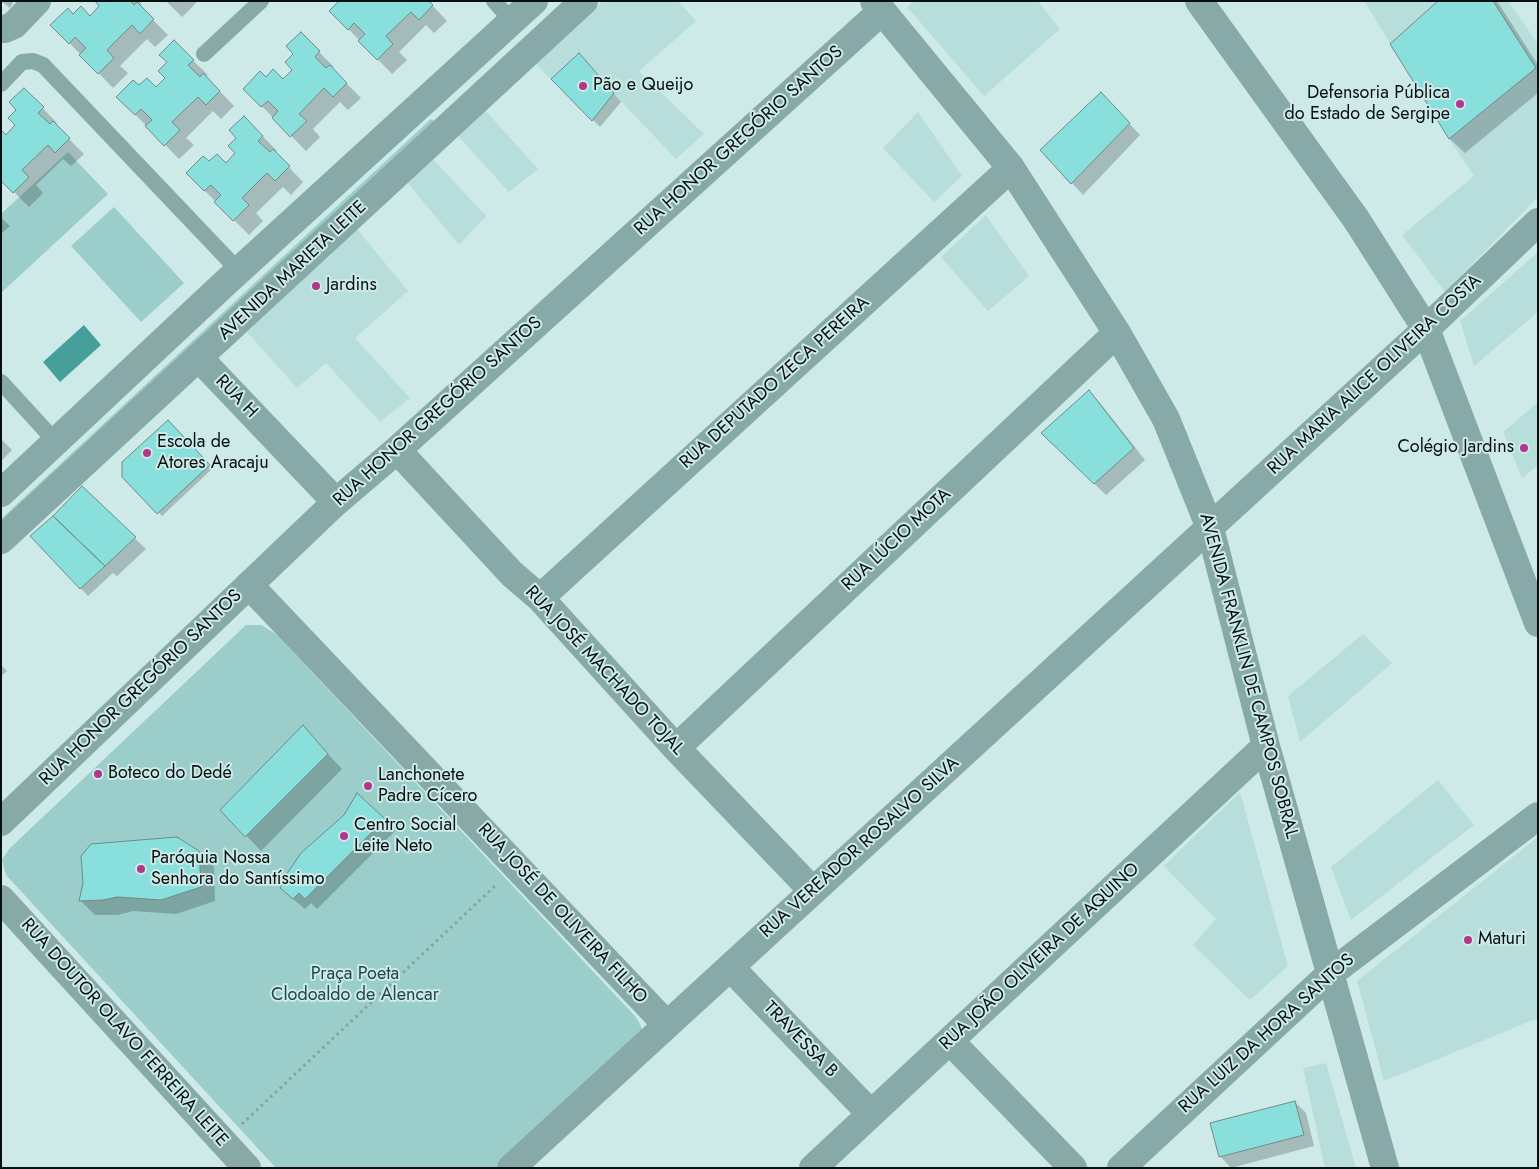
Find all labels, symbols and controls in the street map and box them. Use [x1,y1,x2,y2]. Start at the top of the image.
street label: RUA HONOR GREGÓRIO SANTOS [630,42,848,240]
place label: Pão e Queijo [593,75,693,97]
marker: Pão e Queijo [577,80,589,92]
place label: Defensoria Pública do Estado de Sergipe [1284,83,1450,126]
marker: Defensoria Pública do Estado de Sergipe [1454,98,1466,110]
street label: AVENIDA MARIETA LEITE [214,197,372,345]
street label: RUA MARIA ALICE OLIVEIRA COSTA [1264,270,1486,480]
place label: Jardins [326,275,377,297]
marker: Jardins [310,280,322,292]
street label: RUA DEPUTADO ZECA PEREIRA [676,292,874,474]
street label: RUA HONOR GREGÓRIO SANTOS [329,313,547,511]
street label: RUA H [210,371,262,423]
place label: Escola de Atores Aracaju [157,432,269,474]
place label: Colégio Jardins [1397,437,1514,459]
marker: Colégio Jardins [1518,442,1530,454]
marker: Escola de Atores Aracaju [141,447,153,459]
street label: RUA LÚCIO MOTA [838,484,956,596]
street label: AVENIDA FRANKLIN DE CAMPOS SOBRAL [1194,511,1302,841]
street label: RUA JOSÉ MACHADO TOJAL [520,582,688,760]
street label: RUA HONOR GREGÓRIO SANTOS [35,585,247,791]
street label: RUA VEREADOR ROSALVO SILVA [756,753,964,943]
place label: Boteco do Dedé [108,763,232,785]
place label: Lanchonete Padre Cícero [378,765,477,808]
marker: Boteco do Dedé [92,768,104,780]
marker: Lanchonete Padre Cícero [362,780,374,792]
place label: Centro Social Leite Neto [354,815,456,858]
street label: RUA JOSÉ DE OLIVEIRA FILHO [473,819,651,1009]
marker: Centro Social Leite Neto [338,830,350,842]
place label: Paróquia Nossa Senhora do Santíssimo [151,848,325,891]
street label: RUA JOÃO OLIVEIRA DE AQUINO [936,859,1144,1055]
marker: Paróquia Nossa Senhora do Santíssimo [135,863,147,875]
street label: RUA DOUTOR OLAVO FERREIRA LEITE [16,915,232,1151]
place label: Maturi [1478,929,1526,951]
marker: Maturi [1462,934,1474,946]
street label: RUA LUIZ DA HORA SANTOS [1175,950,1359,1118]
park label: Praça Poeta Clodoaldo de Alencar [271,964,439,1006]
street label: TRAVESSA B [758,997,842,1083]

